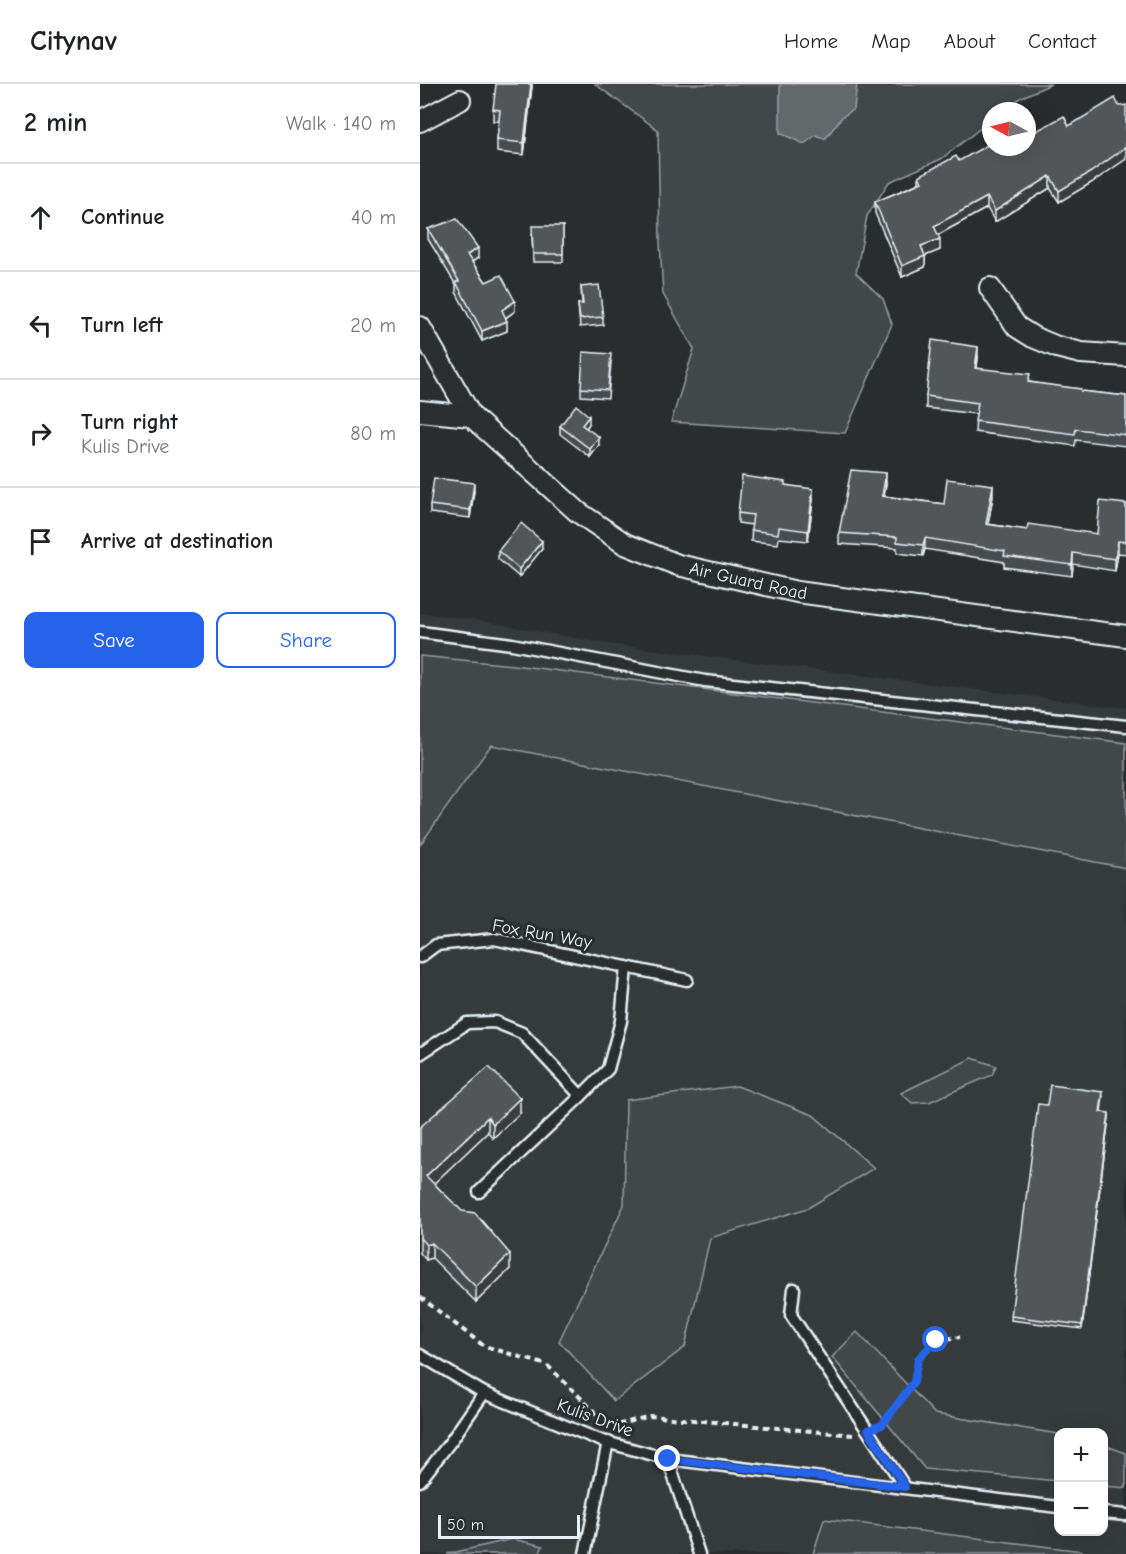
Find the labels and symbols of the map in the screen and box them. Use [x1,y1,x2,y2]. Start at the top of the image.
north arrow [982,102,1036,156]
street label: Air Guard Road [687,557,809,604]
street label: Fox Run Way [491,915,594,953]
route start [922,1326,948,1352]
street label: Kulis Drive [554,1395,636,1441]
route end [654,1445,680,1471]
scale bar [438,1512,580,1540]

